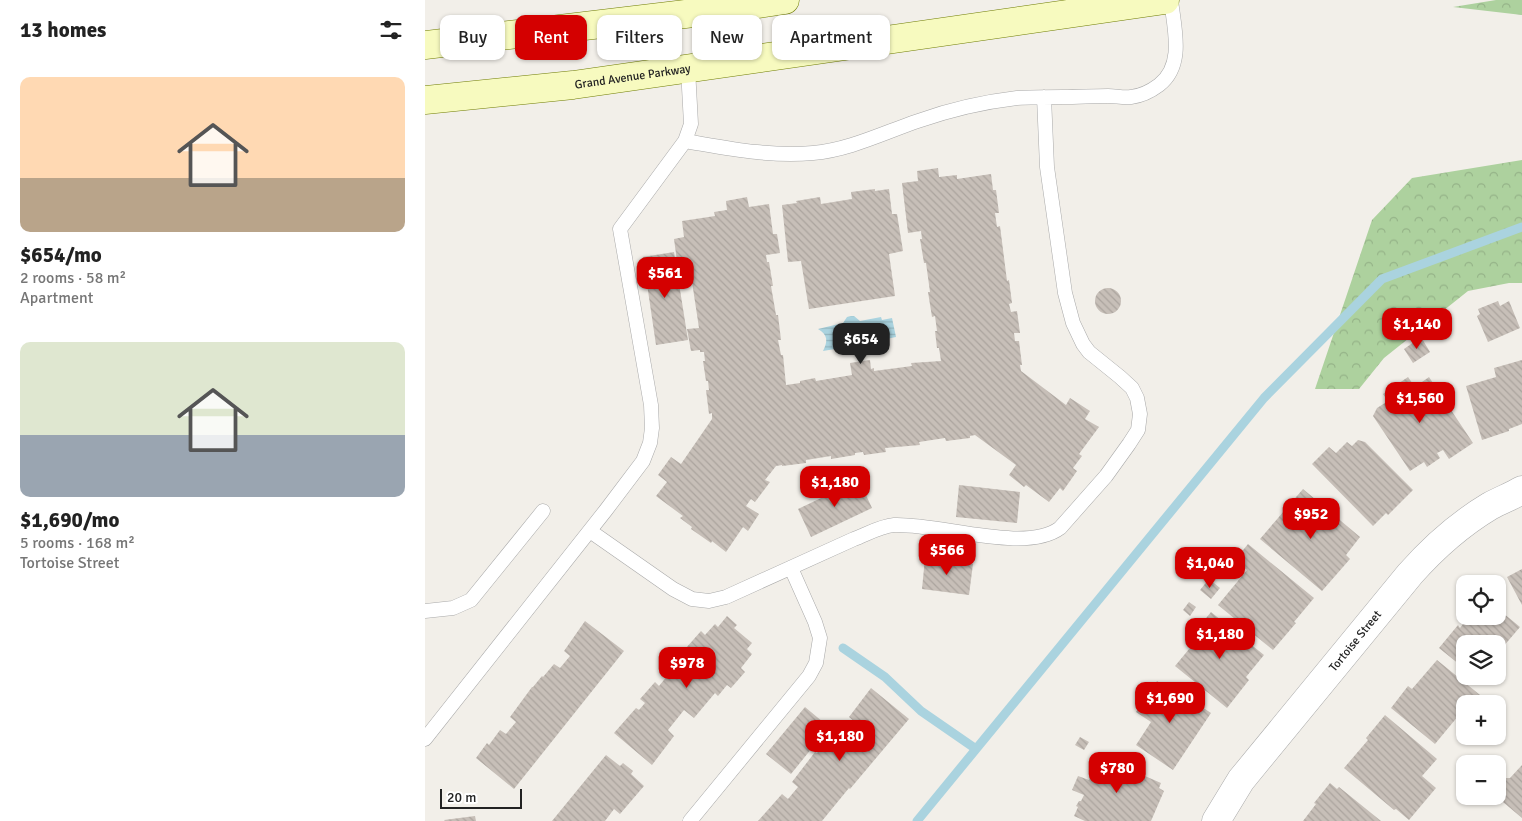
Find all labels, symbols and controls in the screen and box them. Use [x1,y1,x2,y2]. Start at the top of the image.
chip: Buy [440,15,505,60]
chip: Rent [515,15,587,60]
chip: Filters [597,15,682,60]
chip: New [692,15,762,60]
chip: Apartment [772,15,890,60]
icon: filters [377,16,405,44]
text: 13 homes [20,17,106,43]
street label: Grand Avenue Parkway [574,61,692,93]
icon: home [168,110,258,200]
text: $654/mo [20,242,102,268]
pin: $561 [635,256,695,299]
text: $561 [648,263,682,283]
text: 2 rooms · 58 m² [20,268,126,288]
text: Apartment [20,288,93,308]
pin: $1,140 [1376,308,1458,350]
text: $1,140 [1393,314,1441,334]
pin: $654 [831,322,891,365]
text: $654 [844,329,878,349]
icon: home [168,375,258,465]
pin: $1,560 [1379,382,1461,424]
text: $1,560 [1396,388,1444,408]
pin: $1,180 [794,466,876,508]
text: $1,180 [811,472,859,492]
pin: $952 [1281,498,1341,540]
text: $952 [1294,504,1328,524]
text: $1,690/mo [20,507,119,533]
text: 5 rooms · 168 m² [20,533,135,553]
pin: $566 [917,534,977,576]
text: $566 [930,540,964,560]
pin: $1,040 [1169,546,1251,589]
text: Tortoise Street [20,553,119,573]
text: $1,040 [1186,553,1234,573]
map controls [1456,575,1506,805]
button: locate [1456,575,1506,625]
street label: Tortoise Street [1326,608,1385,675]
pin: $1,180 [1179,618,1261,660]
text: $1,180 [1196,624,1244,644]
button: layers [1456,635,1506,685]
pin: $978 [657,646,717,689]
text: $978 [670,653,704,673]
pin: $1,690 [1129,682,1211,724]
text: $1,690 [1146,688,1194,708]
button: + [1456,695,1506,745]
pin: $1,180 [799,720,881,762]
text: $1,180 [816,726,864,746]
pin: $780 [1087,752,1147,794]
button: − [1456,755,1506,805]
text: $780 [1100,758,1134,778]
scale bar [440,786,523,809]
text: 20 m [447,789,476,806]

